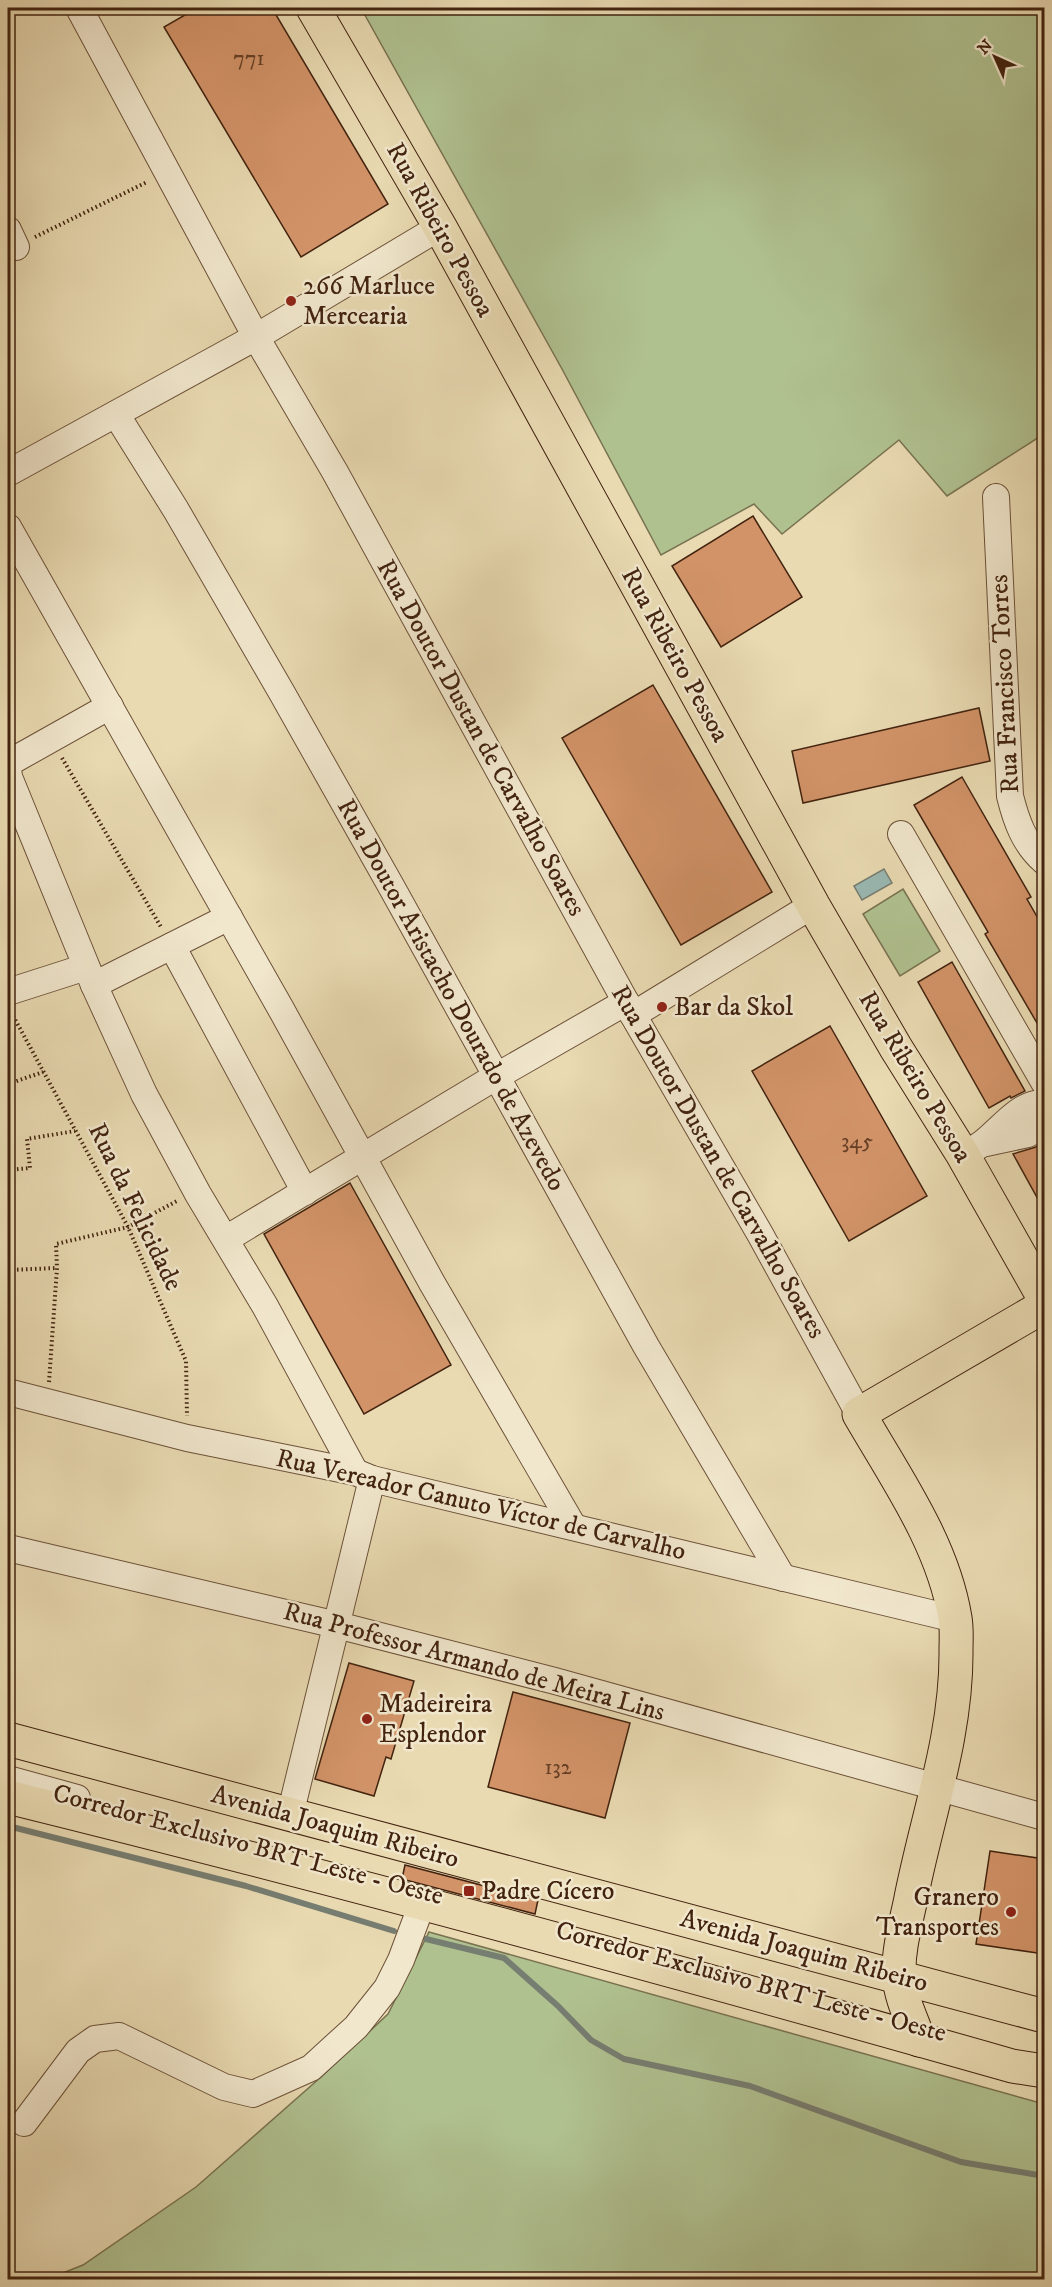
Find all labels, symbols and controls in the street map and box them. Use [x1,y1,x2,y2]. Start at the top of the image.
north arrow [965,27,1025,87]
text: N [973,35,997,59]
house number: 771 [233,45,265,72]
street label: Rua Ribeiro Pessoa [378,137,502,323]
place label: 266 Marluce Mercearia [303,270,435,333]
marker: 266 Marluce Mercearia [284,294,298,308]
street label: Rua Doutor Dustan de Carvalho Soares [369,554,593,922]
street label: Rua Ribeiro Pessoa [613,562,737,748]
street label: Rua Francisco Torres [983,573,1027,795]
street label: Rua Doutor Aristacho Dourado de Azevedo [329,793,573,1197]
street label: Rua Doutor Dustan de Carvalho Soares [603,979,833,1345]
street label: Rua Ribeiro Pessoa [851,985,979,1169]
place label: Bar da Skol [674,991,793,1024]
marker: Bar da Skol [655,1000,669,1014]
street label: Rua da Felicidade [80,1118,190,1296]
house number: 345 [841,1128,873,1155]
street label: Rua Vereador Canuto Víctor de Carvalho [273,1442,689,1568]
street label: Rua Professor Armando de Meira Lins [280,1595,668,1729]
place label: Madeireira Esplendor [379,1688,492,1751]
marker: Madeireira Esplendor [360,1712,374,1726]
house number: 132 [544,1754,572,1781]
street label: Corredor Exclusivo BRT Leste - Oeste [49,1777,447,1913]
street label: Avenida Joaquim Ribeiro [208,1778,462,1876]
place label: Padre Cícero [481,1875,614,1908]
place label: Granero Transportes [876,1881,999,1944]
marker: Padre Cícero [462,1884,476,1898]
street label: Avenida Joaquim Ribeiro [677,1902,931,2000]
marker: Granero Transportes [1004,1905,1018,1919]
street label: Corredor Exclusivo BRT Leste - Oeste [552,1914,950,2050]

